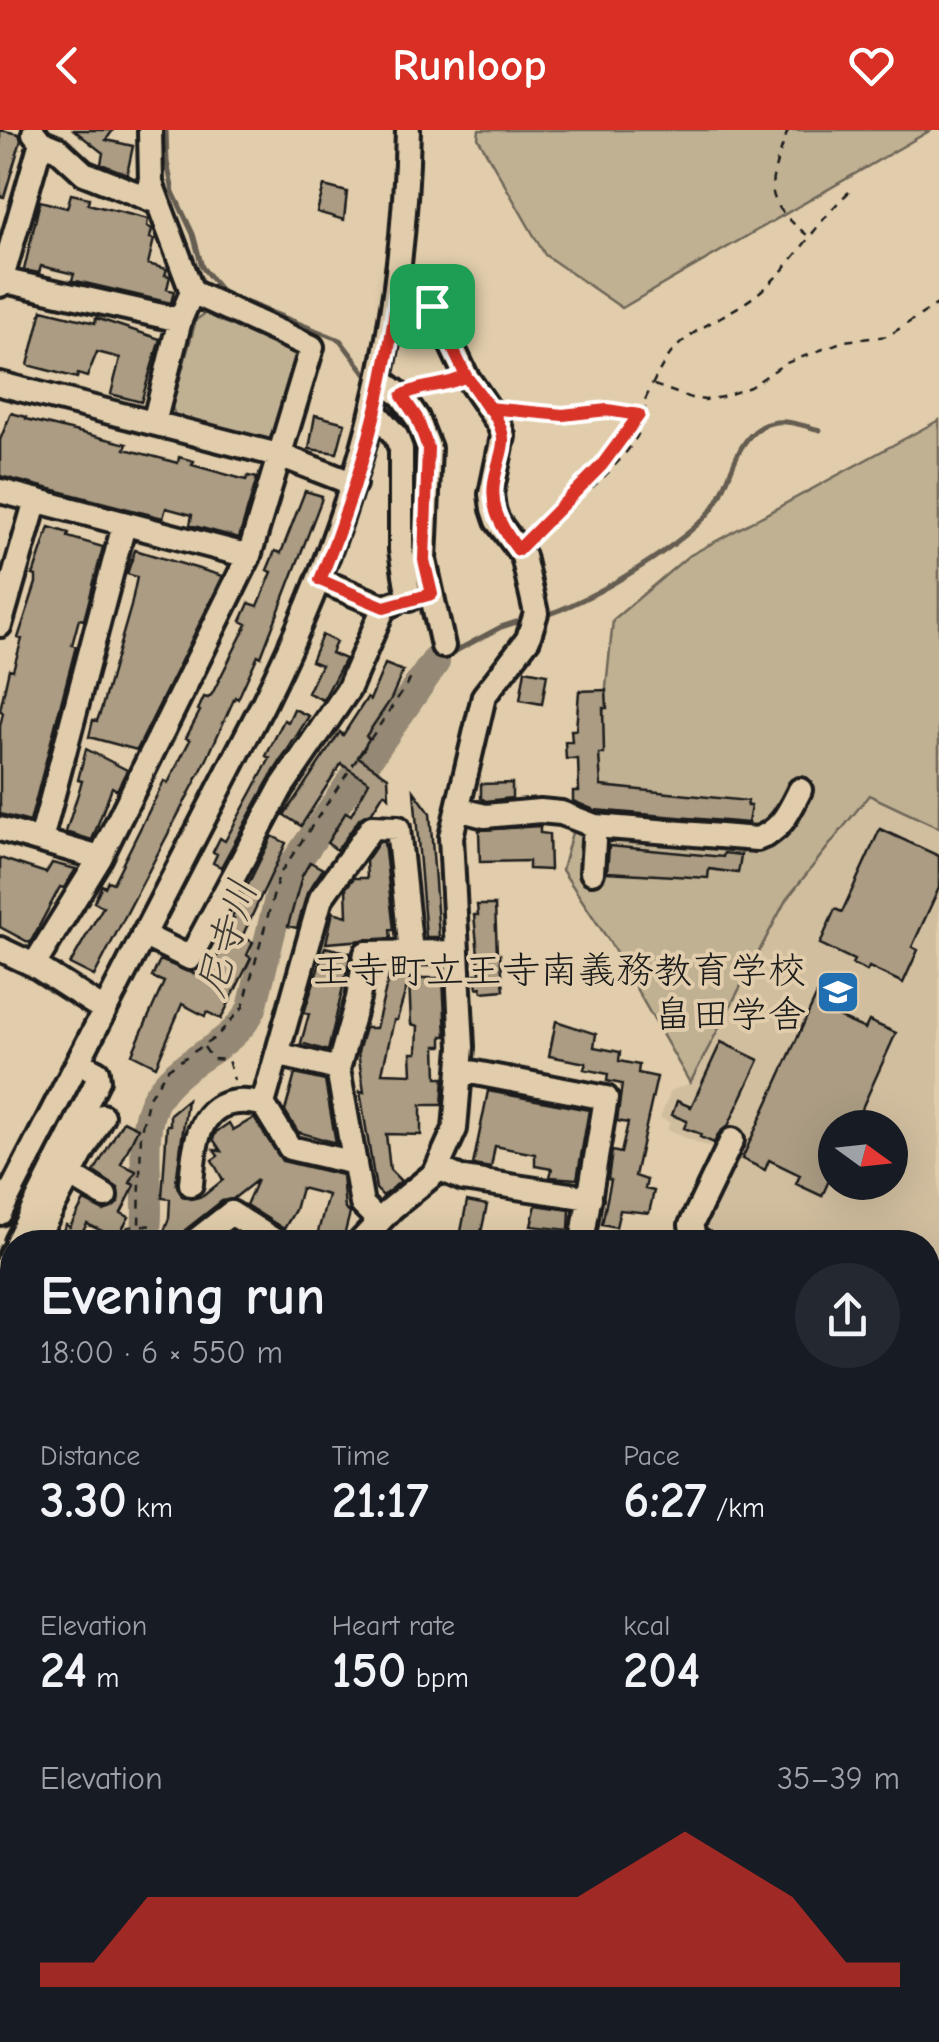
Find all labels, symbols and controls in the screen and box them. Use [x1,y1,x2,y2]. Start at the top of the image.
icon: back [40,38,95,93]
icon: heart [844,38,899,93]
text: Runloop [392,39,547,91]
pin [390,264,475,349]
icon: arrive [405,279,460,334]
water label: 尼寺川 [187,874,266,1002]
place label: 王寺町立王寺南義務教育学校 畠田学舎 [312,949,806,1037]
school or university icon: 王寺町立王寺南義務教育学校 畠田学舎 [815,969,861,1015]
north arrow [818,1110,908,1200]
map controls [818,1110,908,1200]
button: share [795,1263,900,1368]
text: Evening run [40,1264,325,1328]
text: 18:00 · 6 × 550 m [40,1334,283,1371]
text: Distance [40,1440,140,1472]
text: Time [332,1440,390,1472]
text: Pace [623,1440,680,1472]
text: 3.30 [40,1472,127,1530]
text: 21:17 [332,1472,429,1530]
text: 6:27 [623,1472,707,1530]
text: km [127,1492,173,1524]
text: /km [707,1492,765,1524]
text: Elevation [40,1610,147,1642]
text: Heart rate [332,1610,455,1642]
text: kcal [623,1610,670,1642]
text: 24 [40,1642,87,1700]
text: 150 [332,1642,406,1700]
text: 204 [623,1642,700,1700]
text: m [87,1662,119,1694]
text: bpm [406,1662,469,1694]
text: Elevation [40,1760,163,1797]
text: 35–39 m [777,1760,900,1797]

